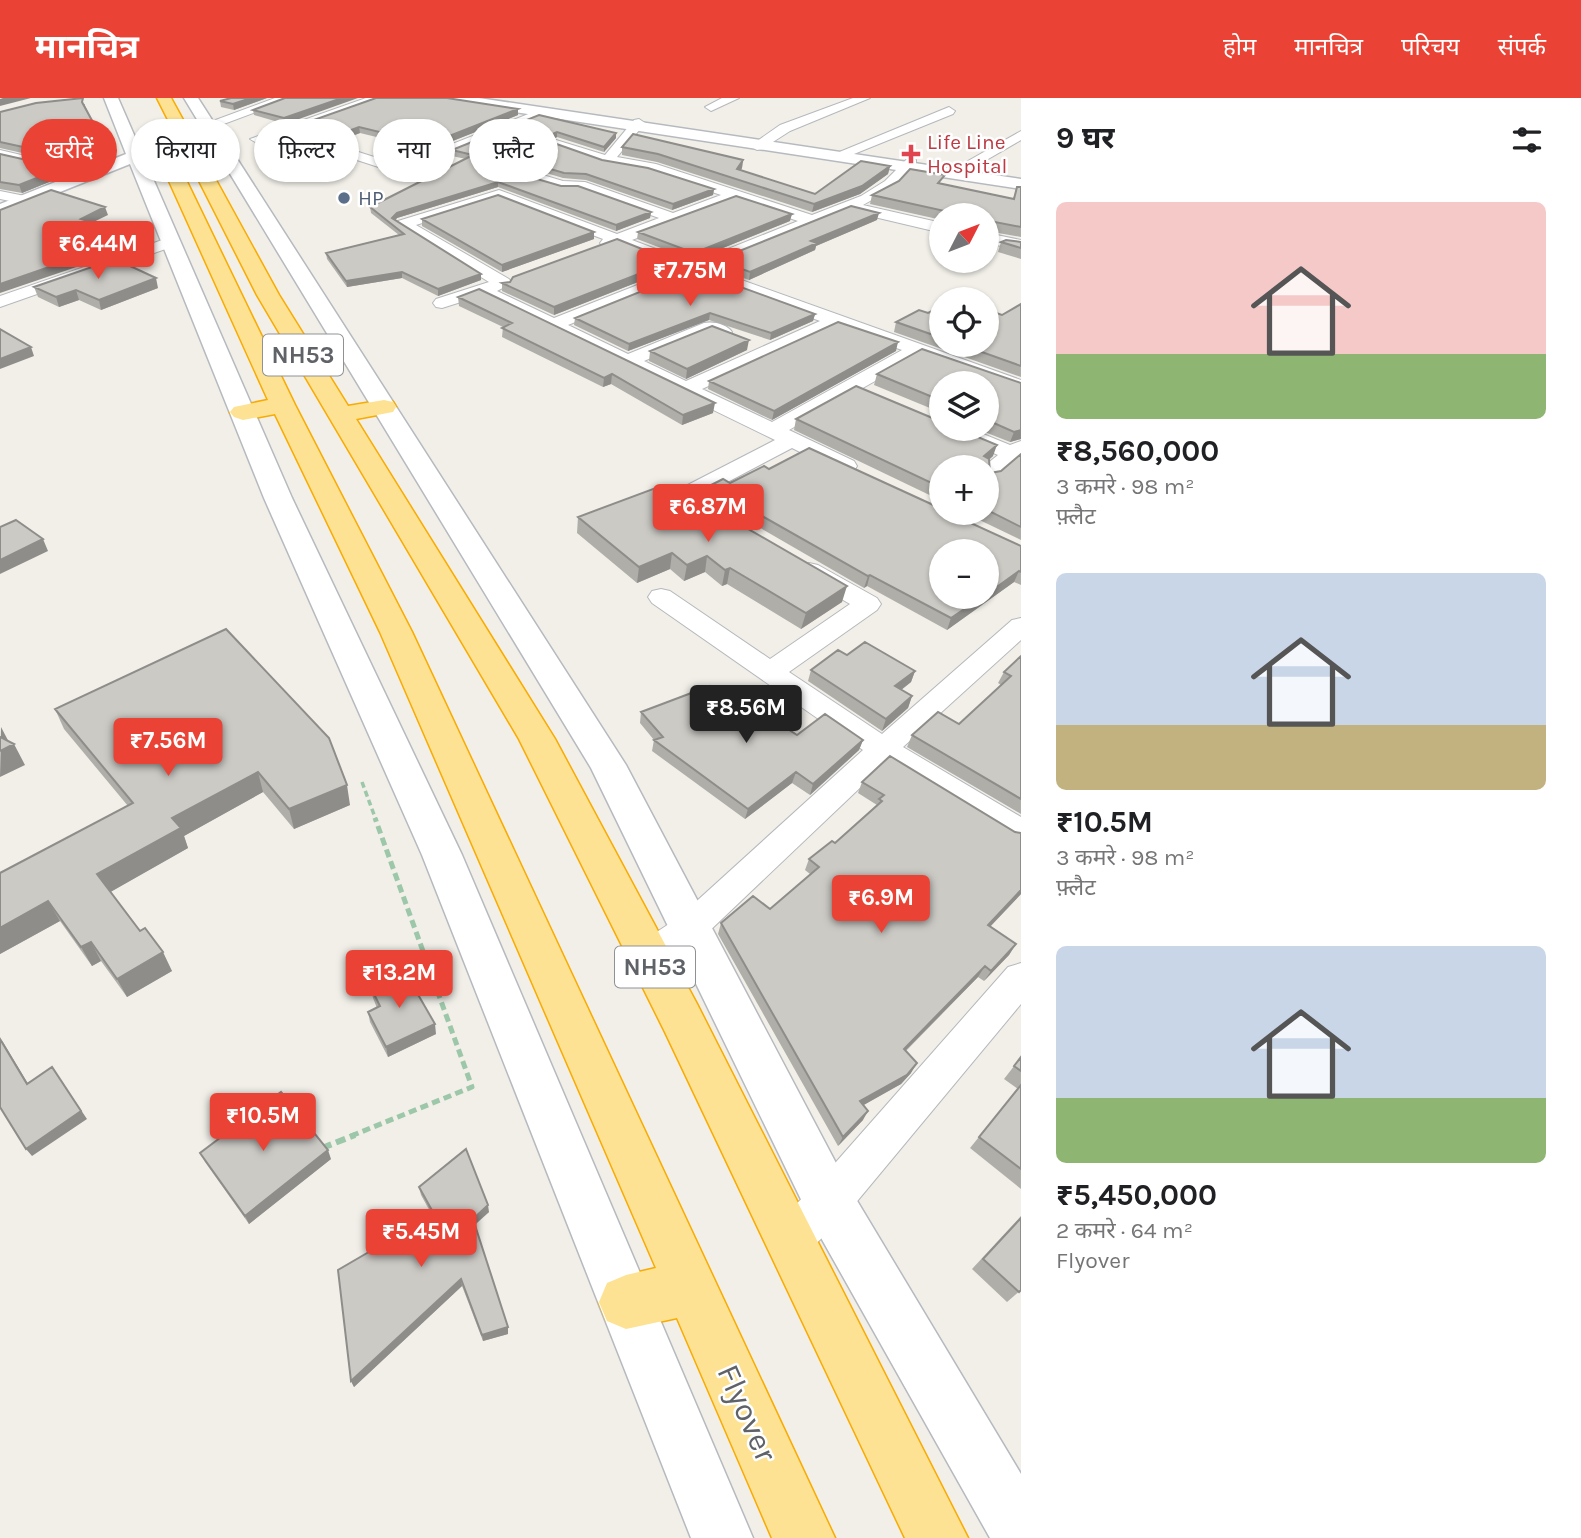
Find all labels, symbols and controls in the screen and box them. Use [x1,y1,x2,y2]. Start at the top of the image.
text: मानचित्र [35,28,139,66]
text: होम [1223,33,1256,61]
text: मानचित्र [1294,33,1363,61]
text: परिचय [1401,33,1460,61]
text: संपर्क [1498,33,1546,61]
chip: खरीदें [21,119,117,182]
chip: किराया [131,119,240,182]
chip: फ़िल्टर [254,119,359,182]
chip: नया [373,119,455,182]
chip: फ़्लैट [469,119,558,182]
text: 9 घर [1056,120,1115,156]
icon: filters [1508,121,1546,159]
place label: Life Line Hospital [927,130,1007,178]
marker: Life Line Hospital [901,144,921,164]
place label: HP [358,186,384,210]
marker: HP [336,190,352,206]
north arrow [929,203,999,273]
map controls [929,203,999,609]
pin: ₹6.44M [41,222,155,281]
text: ₹6.44M [58,230,138,257]
pin: ₹7.75M [633,248,747,308]
icon: home [1238,248,1364,374]
text: ₹7.75M [653,257,727,284]
button: locate [929,287,999,357]
road number: NH53 [263,334,343,376]
button: layers [929,371,999,441]
text: ₹8,560,000 [1056,433,1219,469]
button: + [929,455,999,525]
text: 3 कमरे · 98 m² [1056,473,1195,500]
pin: ₹6.87M [651,484,765,544]
text: ₹6.87M [669,493,747,520]
text: फ़्लैट [1056,503,1096,530]
button: − [929,539,999,609]
icon: home [1238,619,1364,745]
pin: ₹8.56M [689,686,803,745]
text: ₹8.56M [706,694,786,721]
pin: ₹7.56M [111,718,225,778]
text: ₹7.56M [129,727,207,754]
text: ₹10.5M [1056,804,1153,840]
text: 3 कमरे · 98 m² [1056,844,1195,871]
text: फ़्लैट [1056,874,1096,901]
pin: ₹6.9M [832,876,930,935]
text: ₹6.9M [848,884,914,911]
road number: NH53 [615,946,695,988]
pin: ₹13.2M [342,950,456,1010]
text: ₹13.2M [362,959,436,986]
icon: home [1238,991,1364,1117]
pin: ₹10.5M [206,1094,320,1153]
text: ₹10.5M [226,1102,300,1129]
text: ₹5,450,000 [1056,1177,1217,1213]
pin: ₹5.45M [364,1210,478,1269]
text: 2 कमरे · 64 m² [1056,1217,1193,1244]
text: ₹5.45M [382,1218,460,1245]
text: Flyover [1056,1247,1129,1274]
street label: Flyover [709,1359,785,1468]

